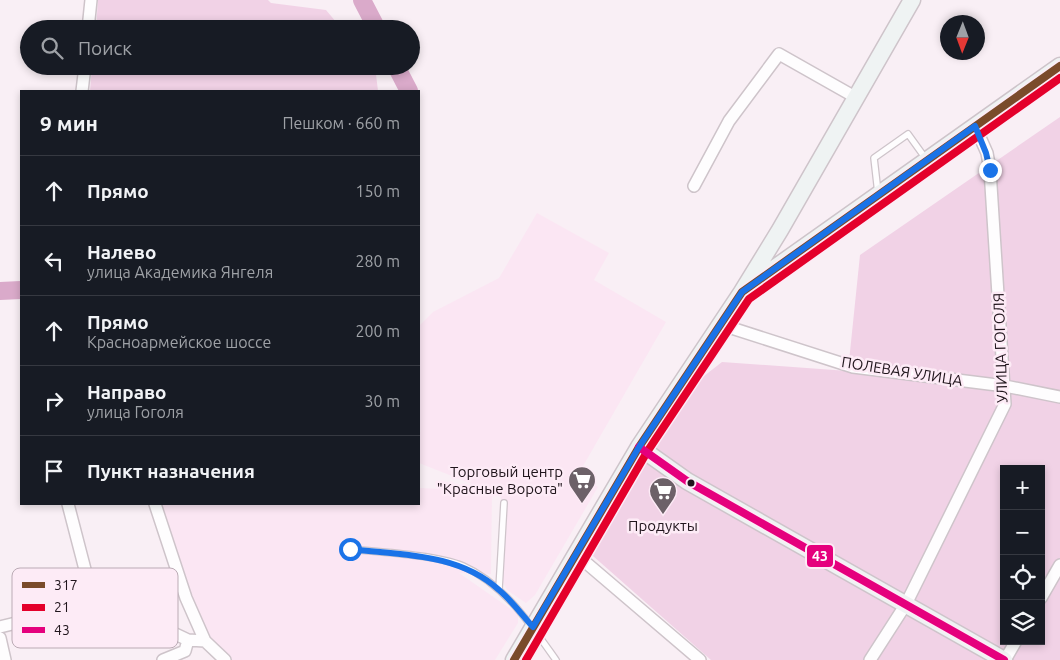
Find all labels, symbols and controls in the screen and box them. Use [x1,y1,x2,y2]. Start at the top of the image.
north arrow [940,15,985,60]
search box [20,20,420,75]
icon: search [38,34,66,62]
text: Поиск [78,37,132,59]
text: 9 мин [40,111,98,135]
text: Пешком · 660 m [282,114,400,132]
route end [979,159,1002,182]
icon: ahead [40,177,68,205]
text: Прямо [87,180,149,202]
text: 150 m [355,182,400,200]
text: Налево [87,241,156,263]
icon: left [40,247,68,275]
text: 280 m [355,252,400,270]
text: улица Академика Янгеля [87,263,273,281]
street label: УЛИЦА ГОГОЛЯ [990,293,1010,403]
text: Прямо [87,311,149,333]
icon: ahead [40,317,68,345]
text: 200 m [355,322,400,340]
text: Красноармейское шоссе [87,333,271,351]
street label: ПОЛЕВАЯ УЛИЦА [840,353,964,389]
text: Направо [87,381,167,403]
icon: right [40,387,68,415]
text: 30 m [364,392,400,410]
text: улица Гоголя [87,403,184,421]
icon: arrive [40,457,68,485]
text: Пункт назначения [87,460,255,482]
place label: Торговый центр "Красные Ворота" [437,463,563,497]
supermarket icon: Торговый центр "Красные Ворота" [567,465,597,504]
map controls [1000,465,1045,645]
button: + [1000,465,1045,510]
supermarket icon: Продукты [648,476,678,515]
unlabelled marker [686,478,696,488]
button: − [1000,510,1045,555]
place label: Продукты [628,517,698,534]
route start [339,538,362,561]
line badge: 43 [806,544,834,568]
text: 43 [812,548,828,564]
button: locate [1000,555,1045,600]
legend [12,568,178,648]
text: 317 [54,577,78,593]
text: 21 [54,599,70,615]
button: layers [1000,600,1045,645]
text: 43 [54,622,70,638]

